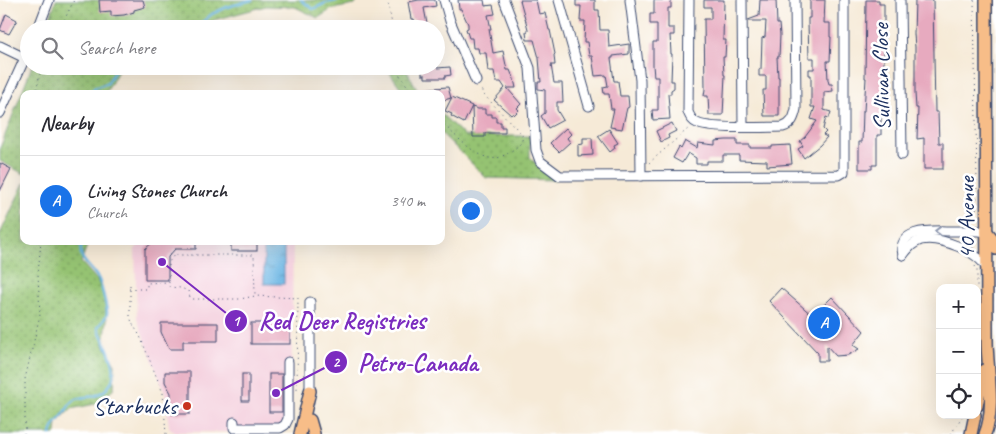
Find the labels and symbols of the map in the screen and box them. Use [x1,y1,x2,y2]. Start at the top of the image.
street label: Sullivan Close [865,21,897,131]
street label: 40 Avenue [951,175,981,259]
your location [458,198,484,224]
one-way arrow [934,226,942,236]
callout: Red Deer Registries [223,301,436,341]
pin: A [808,304,840,342]
text: Red Deer Registries [259,305,428,337]
text: 1 [233,312,242,331]
callout: Petro-Canada [324,342,488,382]
text: Petro-Canada [358,347,480,379]
text: 2 [333,353,341,372]
place label: Starbucks [93,391,179,421]
marker: Starbucks [181,400,193,412]

